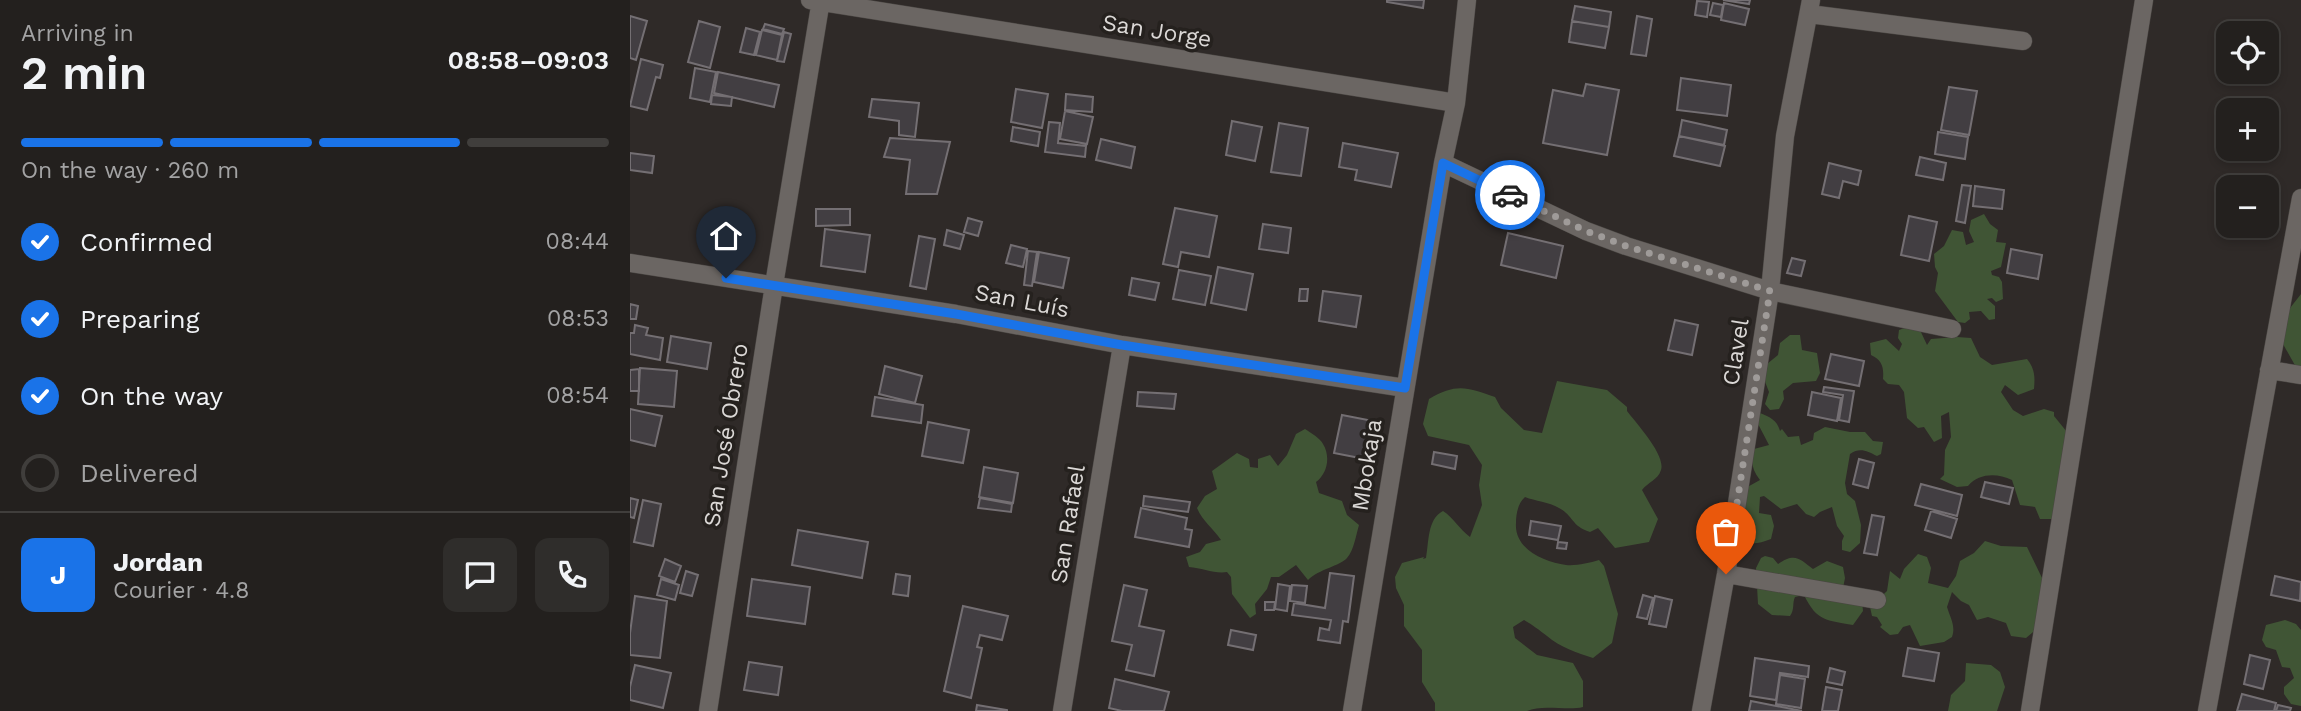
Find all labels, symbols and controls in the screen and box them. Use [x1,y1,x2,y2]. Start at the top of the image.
street label: San Jorge [1101,9,1213,53]
text: Arriving in [21,20,134,47]
map controls [2216,21,2279,238]
button: locate [2216,21,2279,84]
text: 08:58–09:03 [448,45,609,75]
text: 2 min [21,46,147,100]
button: + [2216,98,2279,161]
text: On the way · 260 m [21,157,239,184]
courier [1475,160,1545,230]
button: − [2216,175,2279,238]
icon: car [1491,176,1529,214]
pin [696,206,756,278]
icon: home [707,217,745,255]
icon: check [21,223,59,261]
text: Confirmed [80,227,213,257]
text: 08:44 [546,228,609,255]
street label: San Luís [973,279,1071,323]
icon: check [21,300,59,338]
text: Preparing [80,304,200,334]
text: 08:53 [547,305,609,332]
street label: Clavel [1717,316,1755,388]
street label: San José Obrero [698,341,754,529]
icon: check [21,377,59,415]
text: On the way [80,381,223,411]
text: 08:54 [546,382,609,409]
street label: Mbokaja [1346,417,1388,513]
text: Delivered [80,458,199,488]
street label: San Rafael [1045,463,1091,585]
pin [1696,502,1756,574]
icon: bag [1707,513,1745,551]
button: chat [443,538,517,612]
button: phone [535,538,609,612]
text: Jordan [113,547,203,577]
text: J [50,560,66,590]
text: Courier · 4.8 [113,577,249,604]

